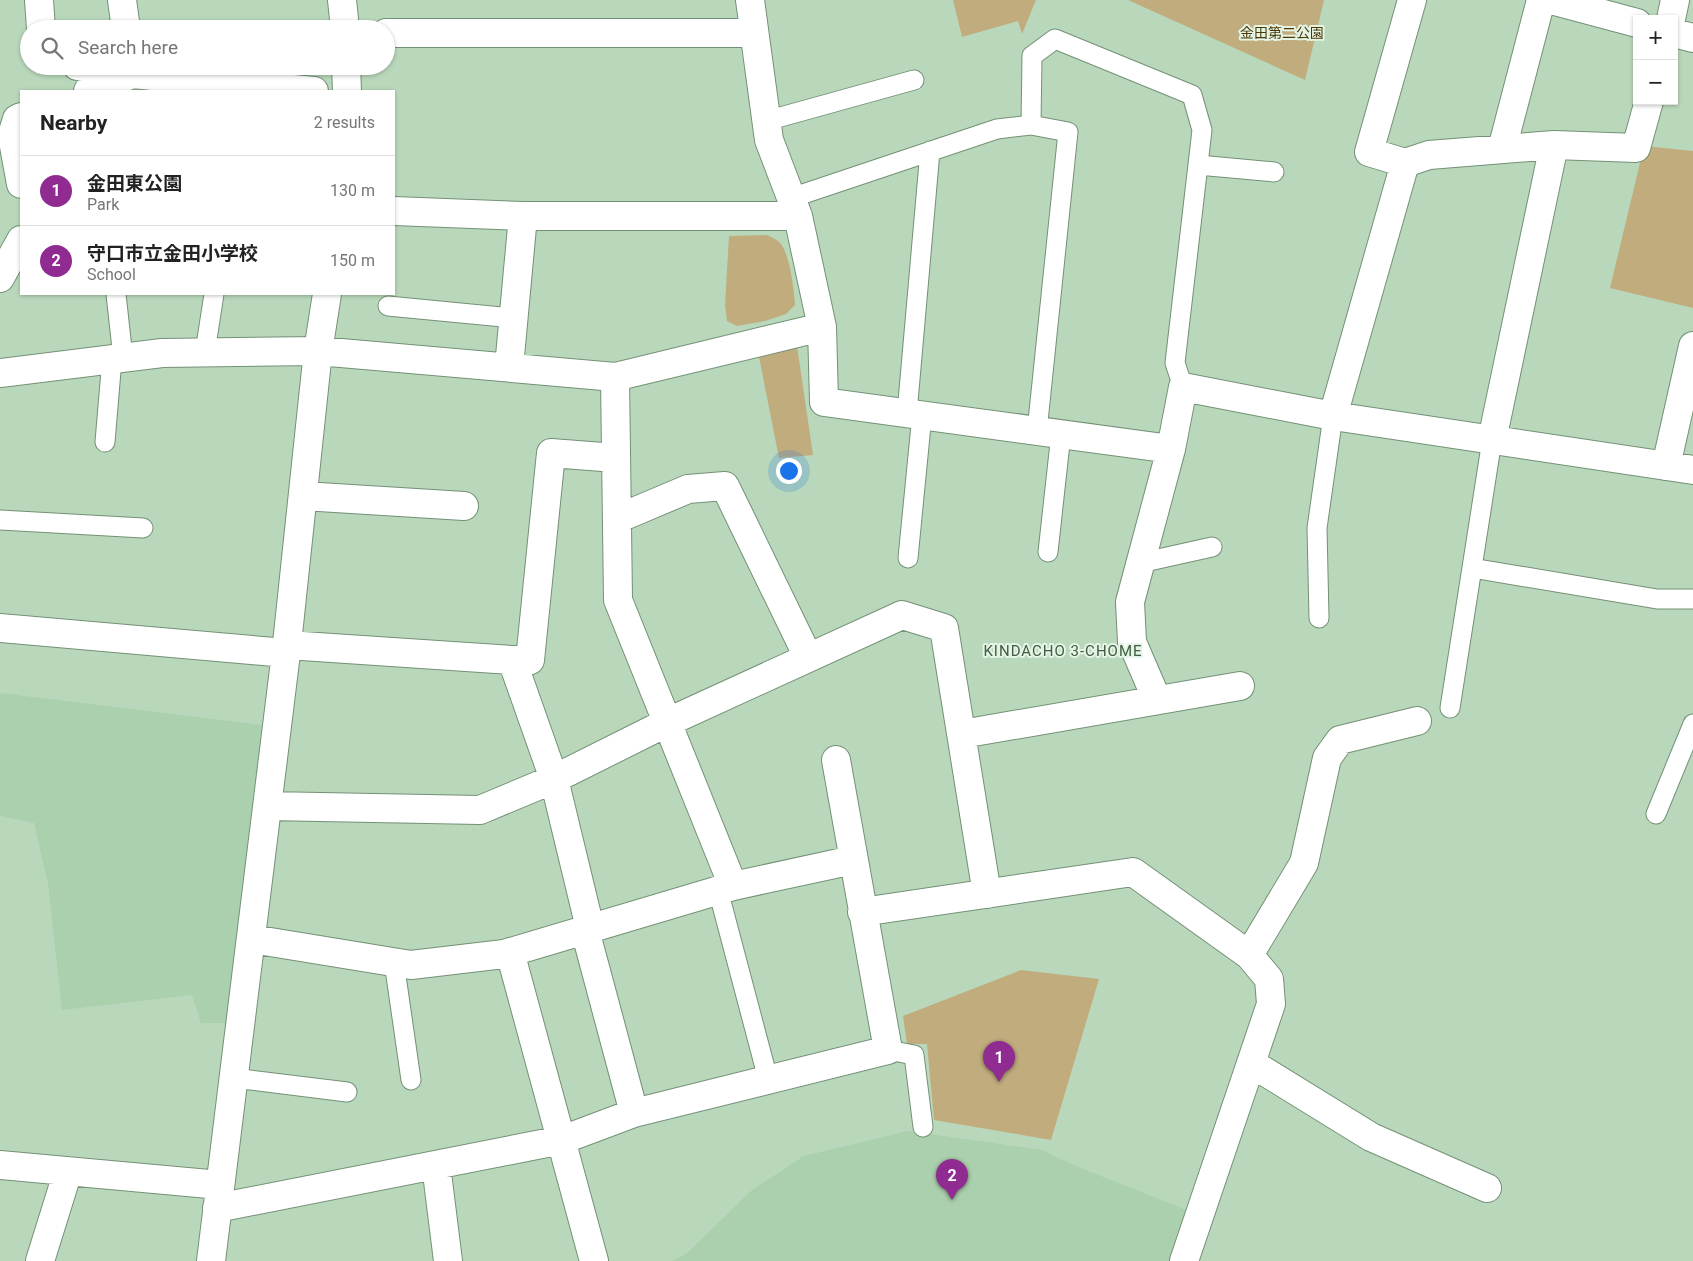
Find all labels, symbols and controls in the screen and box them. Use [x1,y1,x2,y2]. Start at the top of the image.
map controls [1633,15,1678,105]
button: + [1633,15,1678,60]
search box [20,20,395,75]
park label: 金田第二公園 [1240,25,1324,41]
icon: search [38,34,66,62]
text: Search here [78,36,178,59]
button: − [1633,60,1678,105]
text: Nearby [40,111,107,135]
text: 2 results [314,113,375,132]
text: 金田東公園 [87,172,182,195]
text: 1 [51,181,61,200]
text: 130 m [330,181,375,200]
text: Park [87,195,119,214]
text: 守口市立金田小学校 [87,242,258,265]
text: 2 [51,251,61,270]
text: 150 m [330,251,375,270]
text: School [87,265,136,284]
your location [776,458,802,484]
district label: KINDACHO 3-CHOME [983,642,1143,660]
pin: 1 [983,1041,1015,1082]
pin: 2 [936,1159,968,1200]

